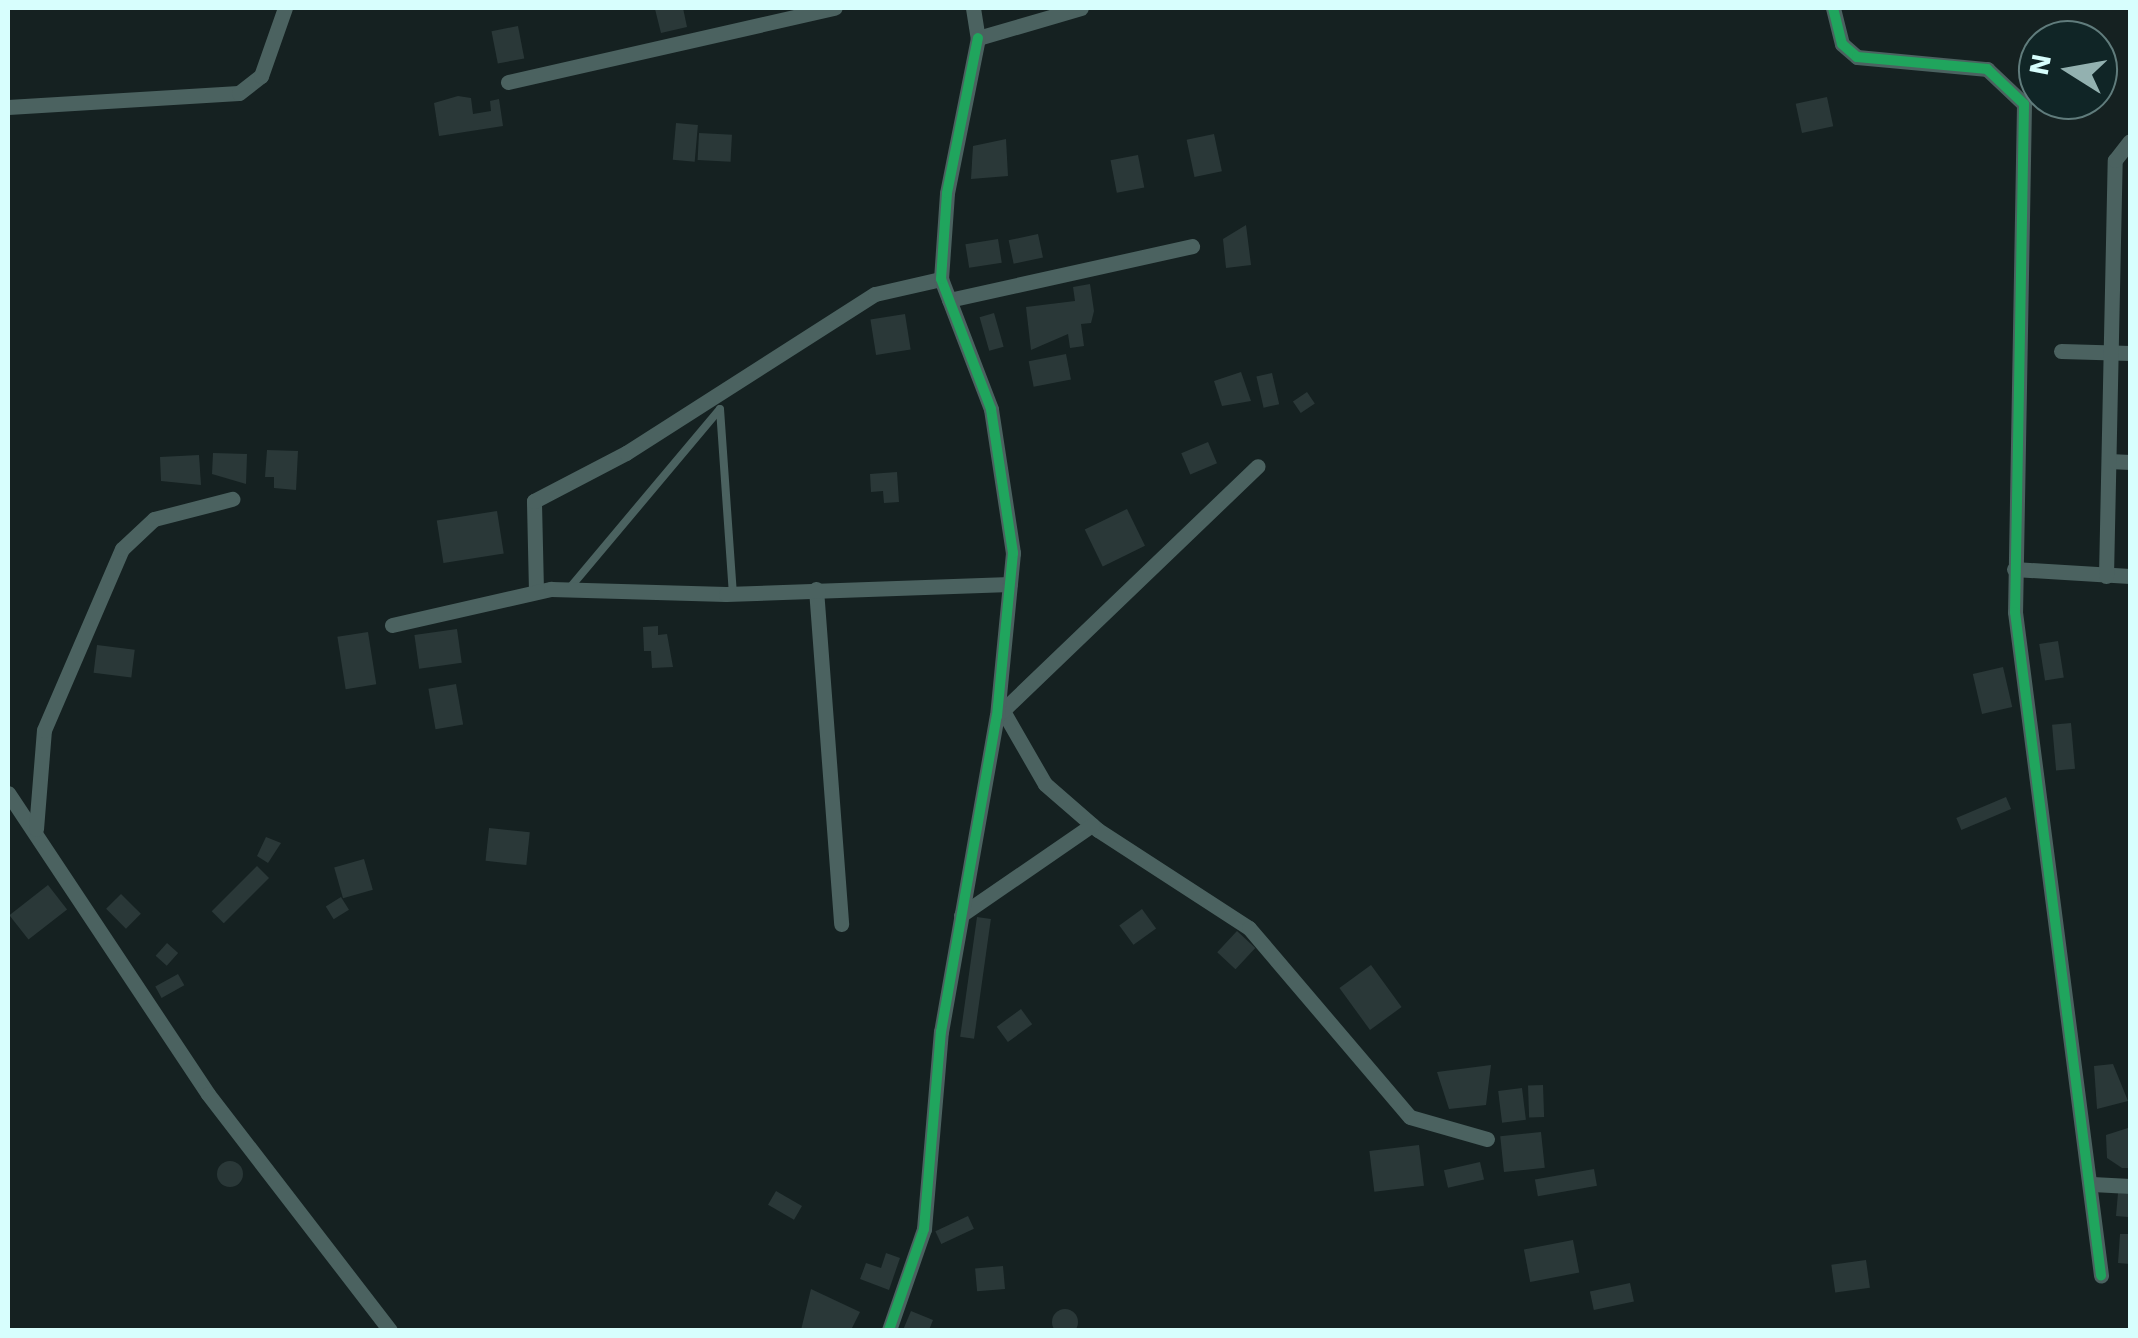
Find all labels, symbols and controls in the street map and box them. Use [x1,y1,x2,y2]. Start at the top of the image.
north arrow [2018,20,2118,120]
text: N [2022,51,2058,78]

